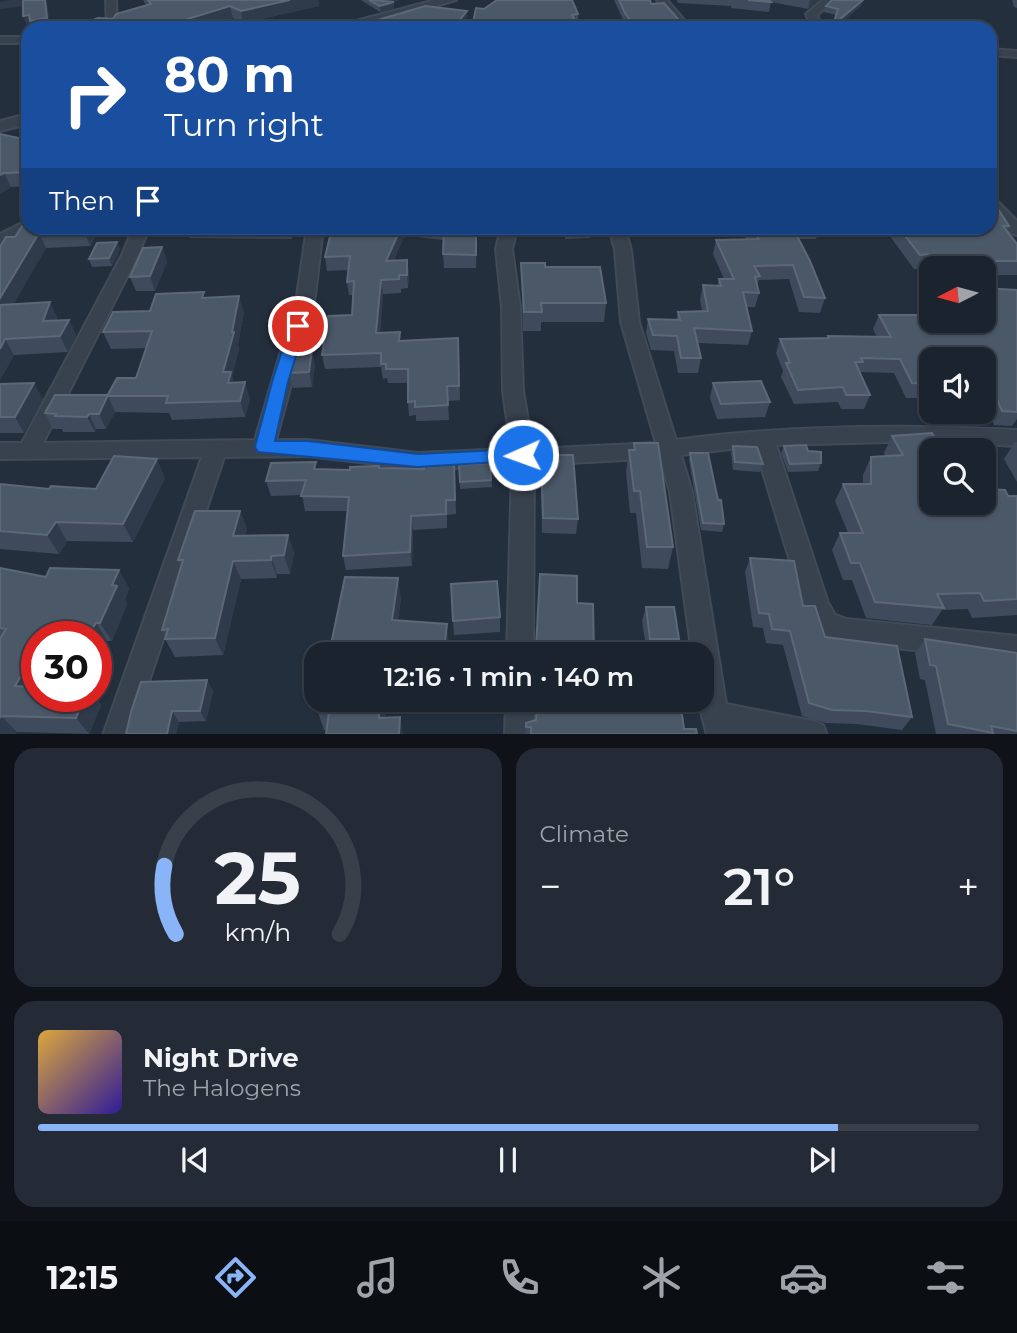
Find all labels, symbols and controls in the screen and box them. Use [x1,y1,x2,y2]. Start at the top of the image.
text: 80 m [164,45,295,104]
icon: right [49,49,140,140]
text: Turn right [164,105,324,144]
icon: arrive [129,182,167,220]
text: Then [49,185,115,217]
north arrow [919,256,996,332]
map controls [919,256,996,515]
pin [268,296,328,356]
icon: arrive [279,307,317,345]
button: sound [919,347,996,424]
position arrow [486,418,560,492]
button: search [919,438,996,515]
speed limit sign: 30 [21,621,112,712]
text: 12:16 · 1 min · 140 m [384,661,634,693]
text: Climate [540,820,629,848]
text: 25 [215,834,301,922]
text: 21° [723,855,795,918]
text: − [540,863,561,910]
text: + [957,863,979,910]
text: km/h [224,916,291,946]
text: Night Drive [143,1042,299,1074]
text: The Halogens [143,1074,301,1102]
icon: previous [176,1141,214,1179]
icon: pause [489,1141,527,1179]
icon: next [803,1141,841,1179]
icon: directions [211,1253,260,1302]
icon: music [353,1253,402,1302]
icon: phone [495,1253,544,1302]
icon: climate [637,1253,686,1302]
icon: car [779,1253,828,1302]
icon: filters [921,1253,970,1302]
text: 12:15 [47,1258,118,1297]

